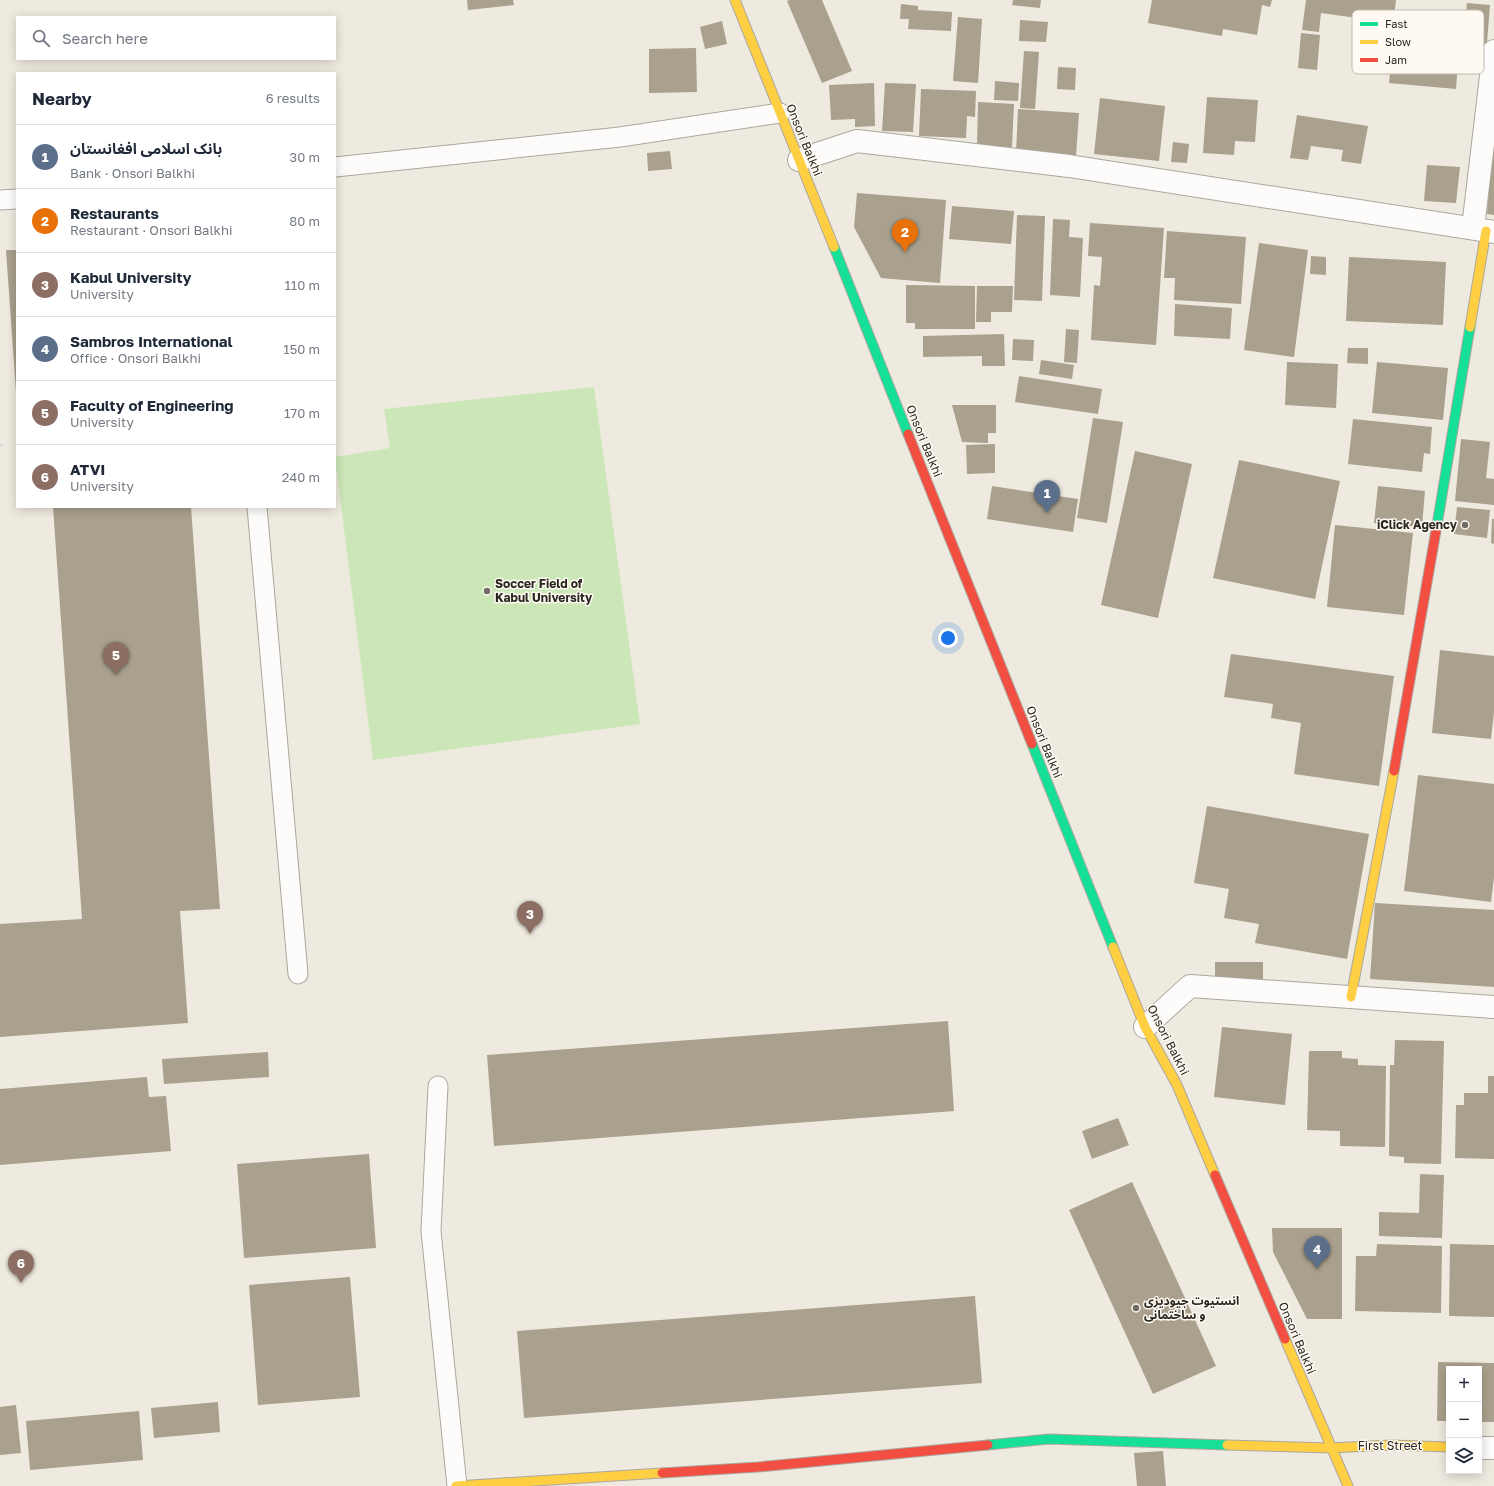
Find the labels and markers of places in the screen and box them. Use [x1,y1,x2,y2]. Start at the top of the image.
pin: 2 [892,219,918,252]
pin: 1 [1034,480,1060,513]
place label: iClick Agency [1377,517,1458,532]
marker: iClick Agency [1460,520,1470,530]
place label: Soccer Field of Kabul University [495,576,593,605]
marker: Soccer Field of Kabul University [482,586,492,596]
pin: 5 [103,642,129,675]
pin: 3 [517,901,543,934]
pin: 4 [1304,1236,1330,1269]
pin: 6 [8,1250,34,1283]
place label: انستیوت جیودیزی و ساختمانی [1144,1293,1239,1322]
marker: انستیوت جیودیزی و ساختمانی [1131,1303,1141,1313]

